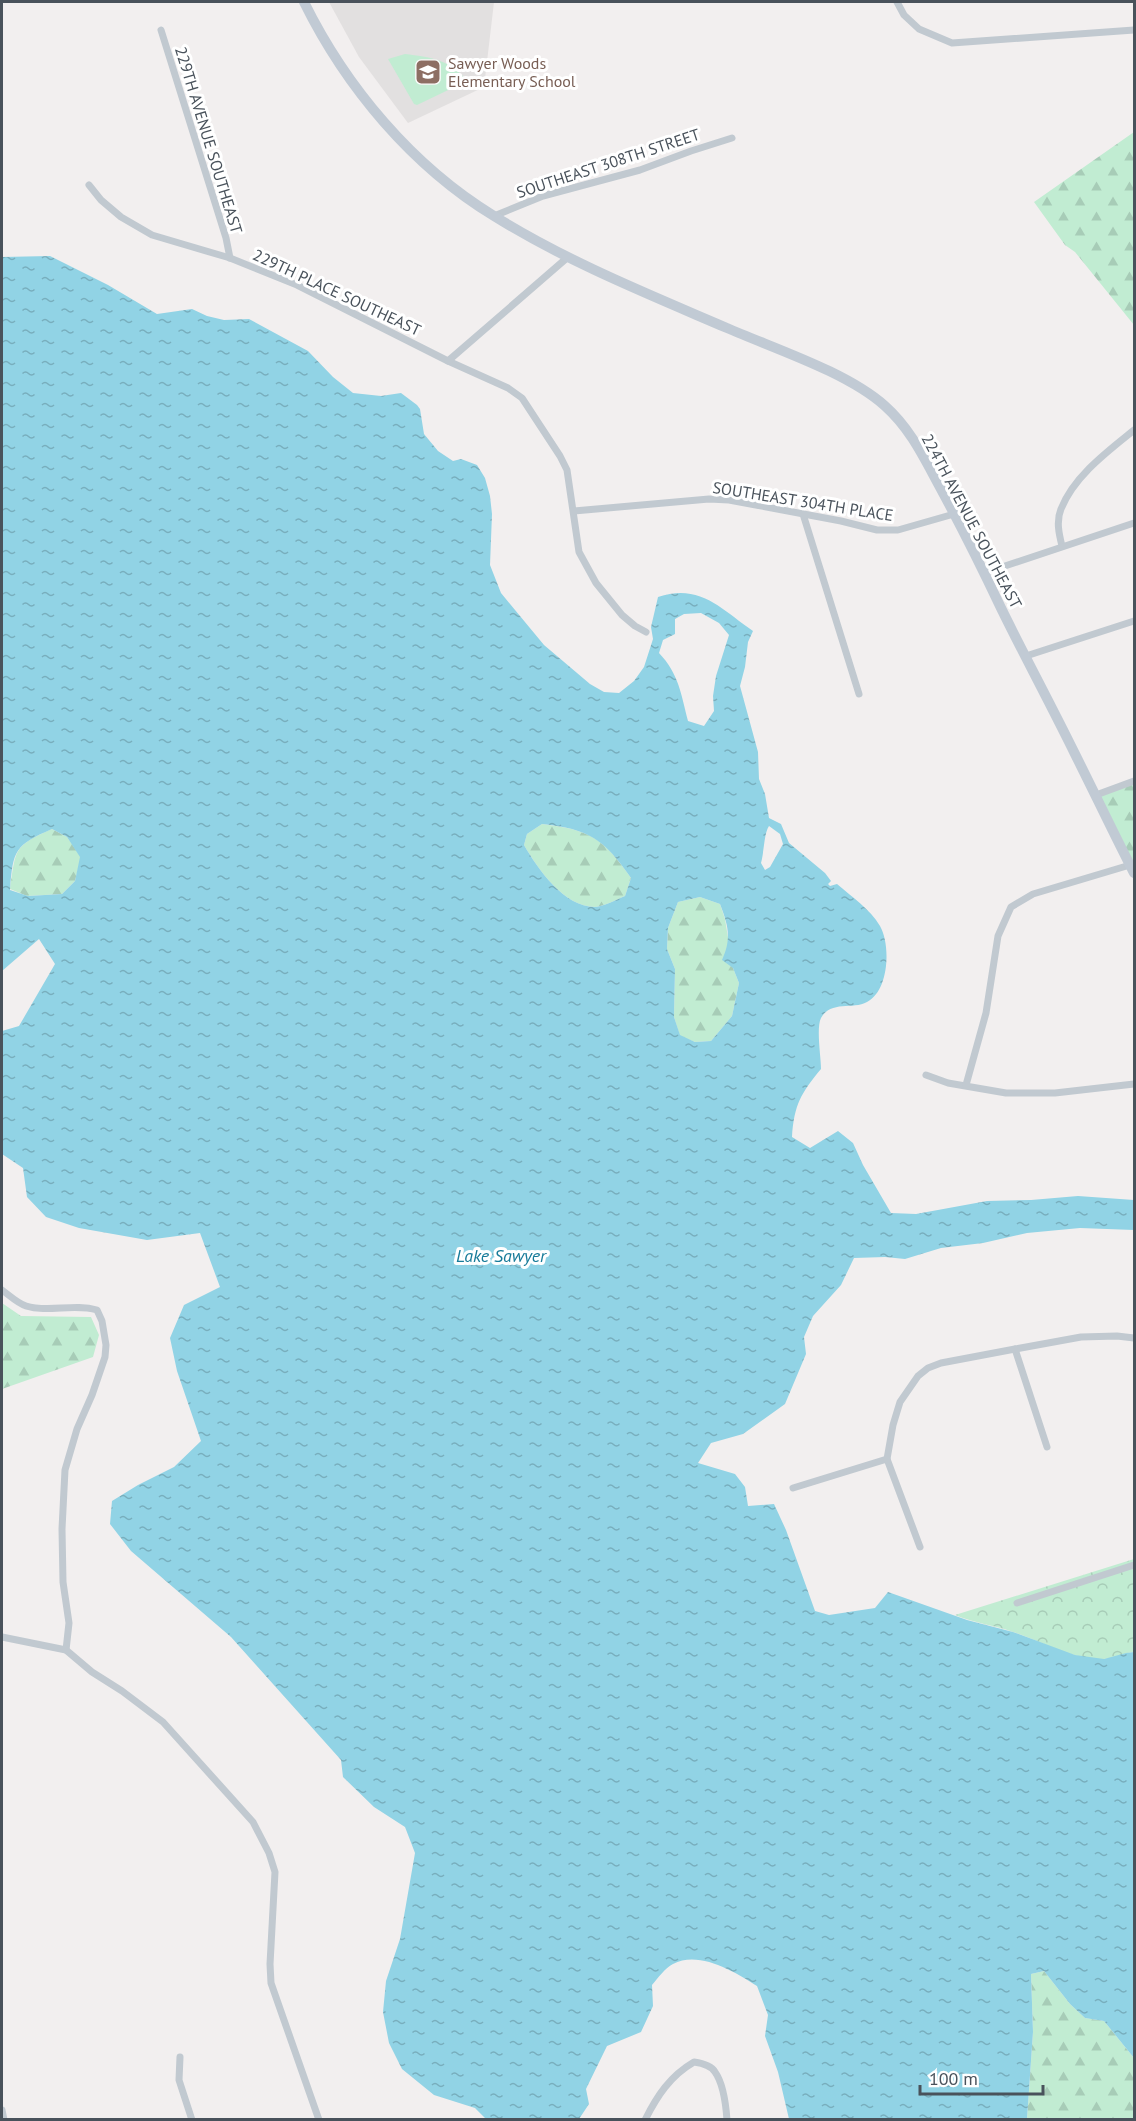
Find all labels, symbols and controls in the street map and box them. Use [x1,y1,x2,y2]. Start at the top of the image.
street label: 229TH AVENUE SOUTHEAST [171,44,247,236]
place label: Sawyer Woods Elementary School [448,53,576,91]
school or university icon: Sawyer Woods Elementary School [413,57,443,87]
street label: SOUTHEAST 308TH STREET [514,124,702,202]
street label: 229TH PLACE SOUTHEAST [250,244,424,340]
street label: 224TH AVENUE SOUTHEAST [917,430,1027,612]
street label: SOUTHEAST 304TH PLACE [711,477,895,525]
water label: Lake Sawyer [456,1244,547,1267]
scale bar [920,2058,1043,2096]
text: 100 m [929,2067,978,2090]

